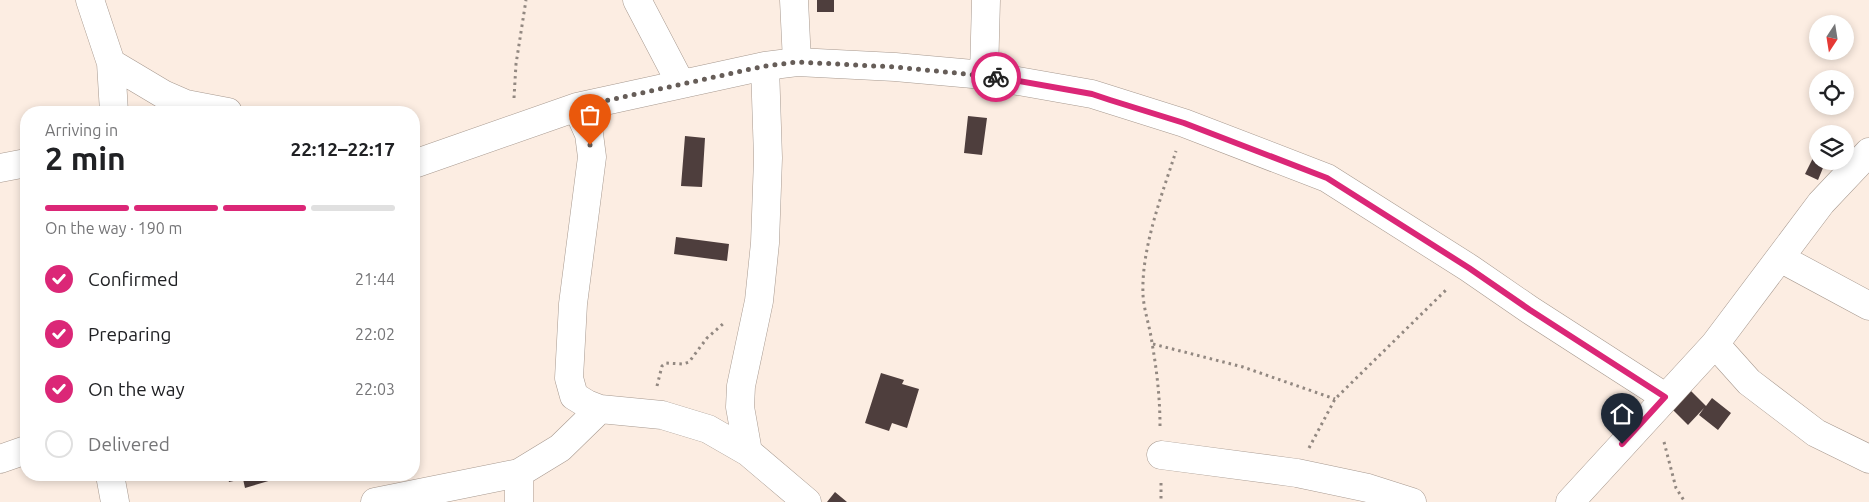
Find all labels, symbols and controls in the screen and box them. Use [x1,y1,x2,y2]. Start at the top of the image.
north arrow [1809,15,1854,60]
map controls [1809,15,1854,170]
courier [971,52,1021,102]
icon: bike [982,63,1010,91]
button: locate [1809,70,1854,115]
pin [569,94,611,145]
icon: bag [576,101,604,129]
text: Arriving in [45,121,118,139]
button: layers [1809,125,1854,170]
text: 22:12–22:17 [290,138,395,160]
text: 2 min [45,140,126,176]
text: On the way · 190 m [45,219,182,237]
icon: check [45,265,73,293]
text: Confirmed [88,268,179,290]
text: 21:44 [355,270,395,288]
icon: check [45,320,73,348]
text: Preparing [88,323,172,345]
text: 22:02 [355,325,395,343]
icon: check [45,375,73,403]
text: On the way [88,378,185,400]
text: 22:03 [355,380,395,398]
pin [1601,393,1643,444]
icon: home [1608,400,1636,428]
text: Delivered [88,433,170,455]

